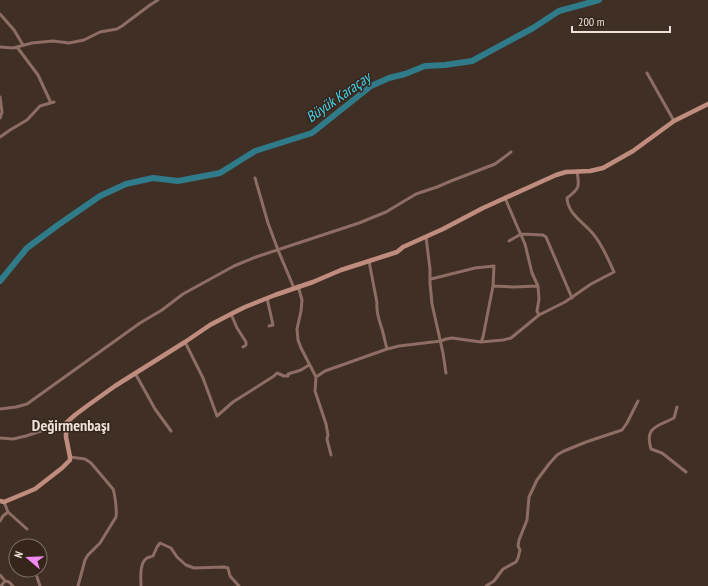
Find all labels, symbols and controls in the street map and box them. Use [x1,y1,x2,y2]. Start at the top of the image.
scale bar [572,8,670,34]
text: 200 m [578,14,605,29]
water label: Büyük Karaçay [302,66,376,126]
district label: Değirmenbaşı [32,415,110,435]
north arrow [8,538,48,578]
text: N [11,550,26,560]

